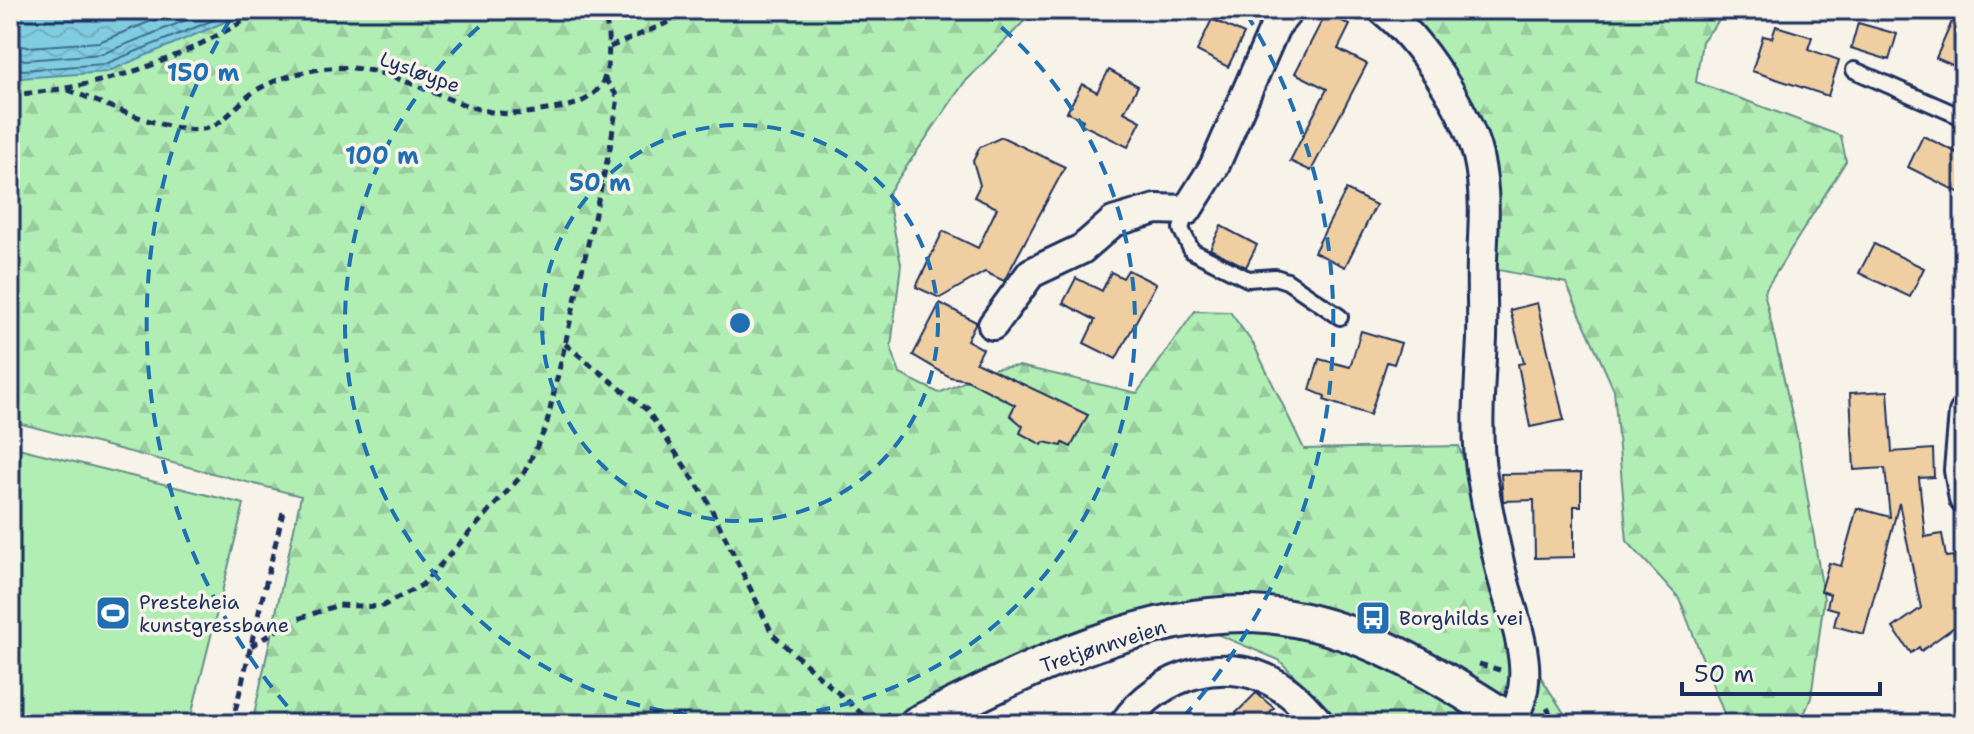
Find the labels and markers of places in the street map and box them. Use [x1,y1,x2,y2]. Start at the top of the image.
centre of rings [726,309,754,337]
place label: Presteheia kunstgressbane [139,589,289,638]
sports icon: Presteheia kunstgressbane [94,594,132,632]
bus stop icon: Borghilds vei [1354,599,1392,637]
place label: Borghilds vei [1399,605,1523,631]

